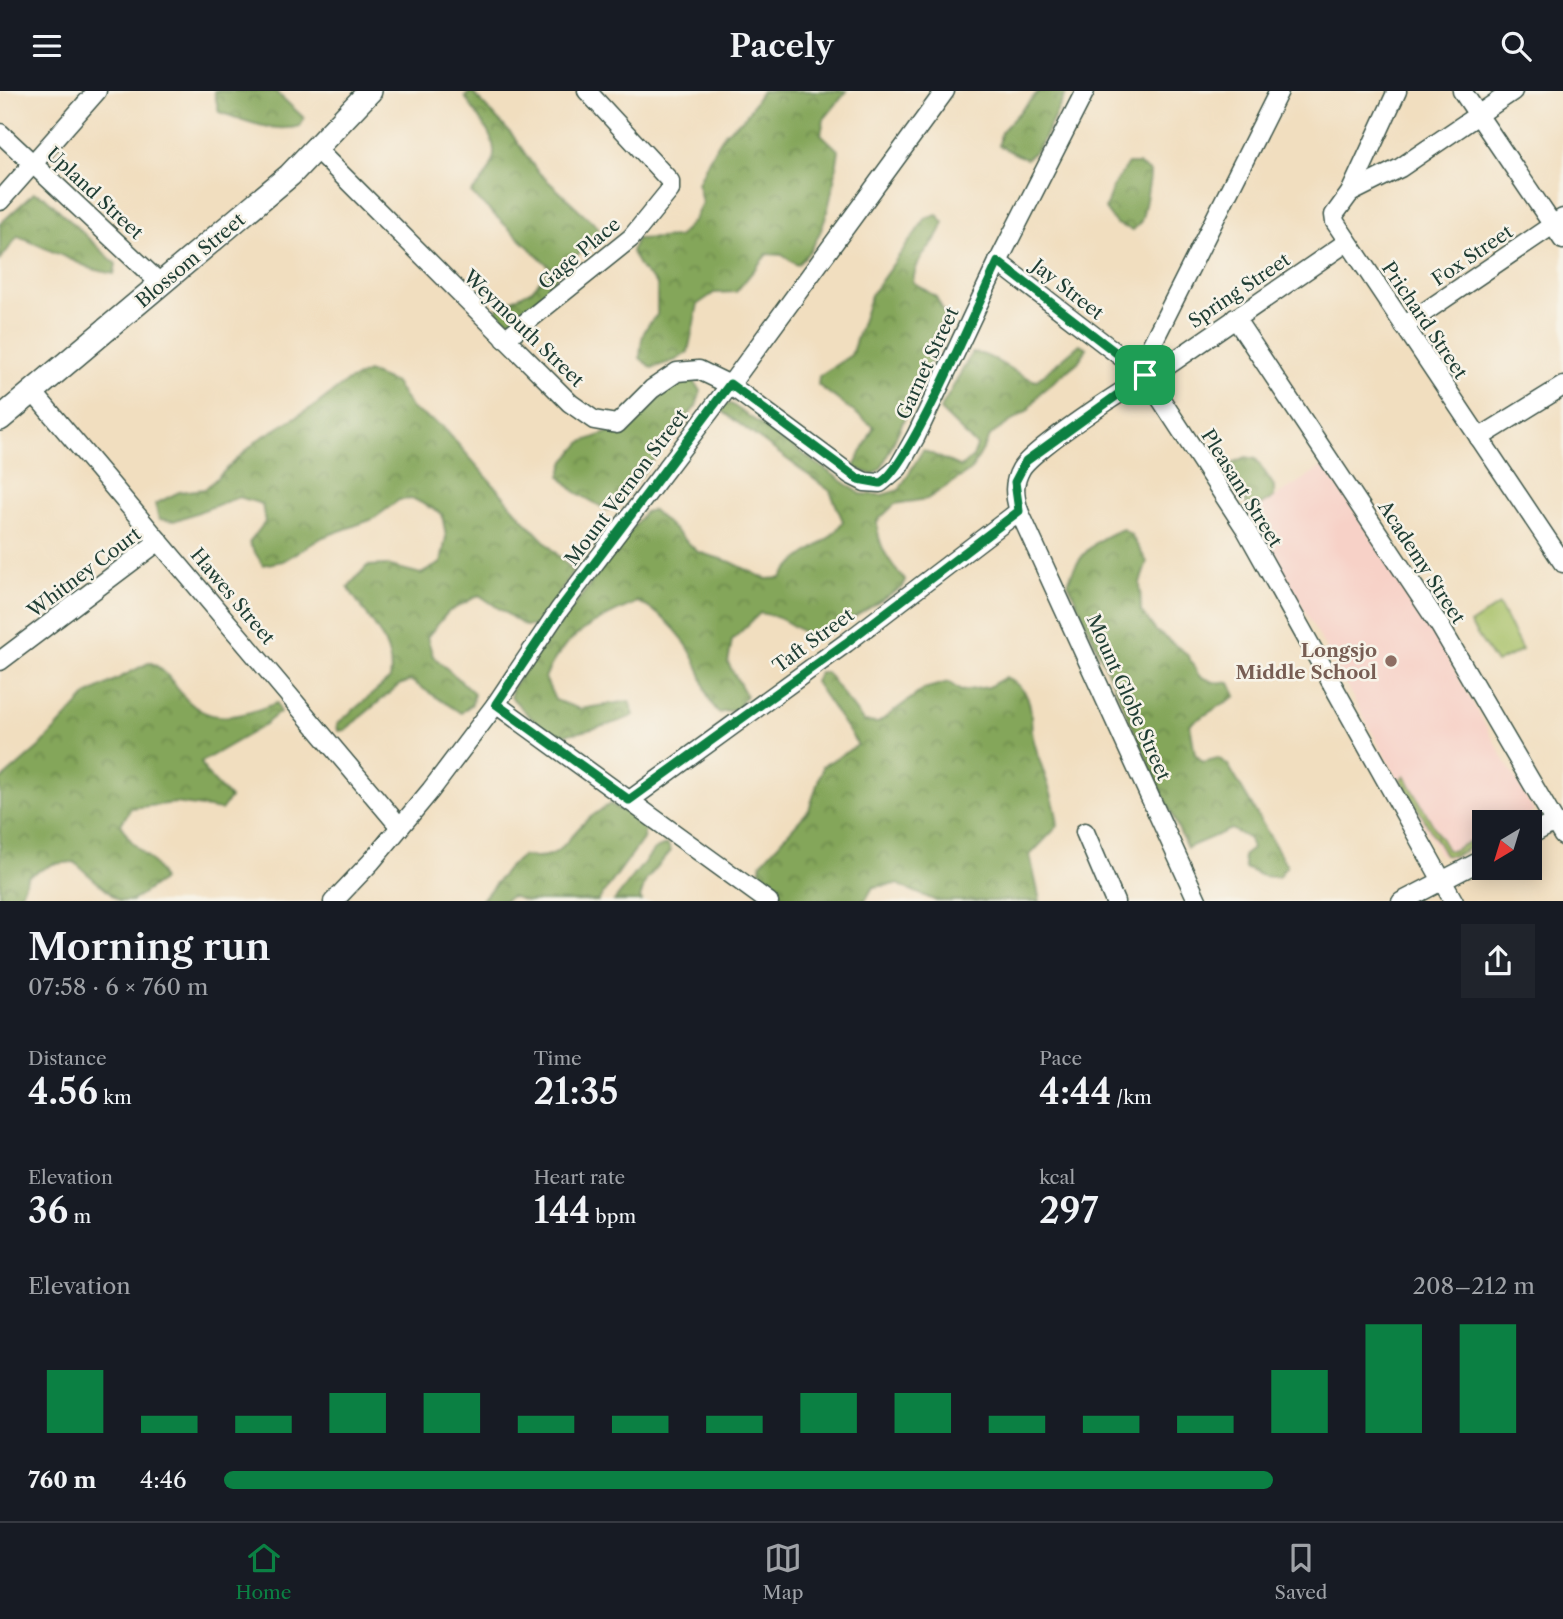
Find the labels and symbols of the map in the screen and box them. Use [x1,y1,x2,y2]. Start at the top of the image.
street label: Upland Street [41,143,148,244]
street label: Blossom Street [131,208,250,313]
street label: Gage Place [534,212,625,294]
street label: Fox Street [1428,220,1517,291]
street label: Spring Street [1184,248,1295,333]
street label: Jay Street [1025,252,1108,325]
street label: Prichard Street [1377,257,1472,384]
street label: Weymouth Street [458,264,589,392]
street label: Garnet Street [891,303,964,423]
pin [1115,345,1175,405]
street label: Mount Vernon Street [560,404,693,570]
street label: Pleasant Street [1196,425,1287,552]
street label: Academy Street [1373,496,1470,628]
street label: Whitney Court [22,522,146,623]
street label: Hawes Street [186,543,280,649]
street label: Taft Street [768,603,858,677]
street label: Mount Globe Street [1082,611,1176,784]
place label: Longsjo Middle School [1235,639,1377,684]
marker: Longsjo Middle School [1383,653,1399,669]
north arrow [1472,810,1542,880]

